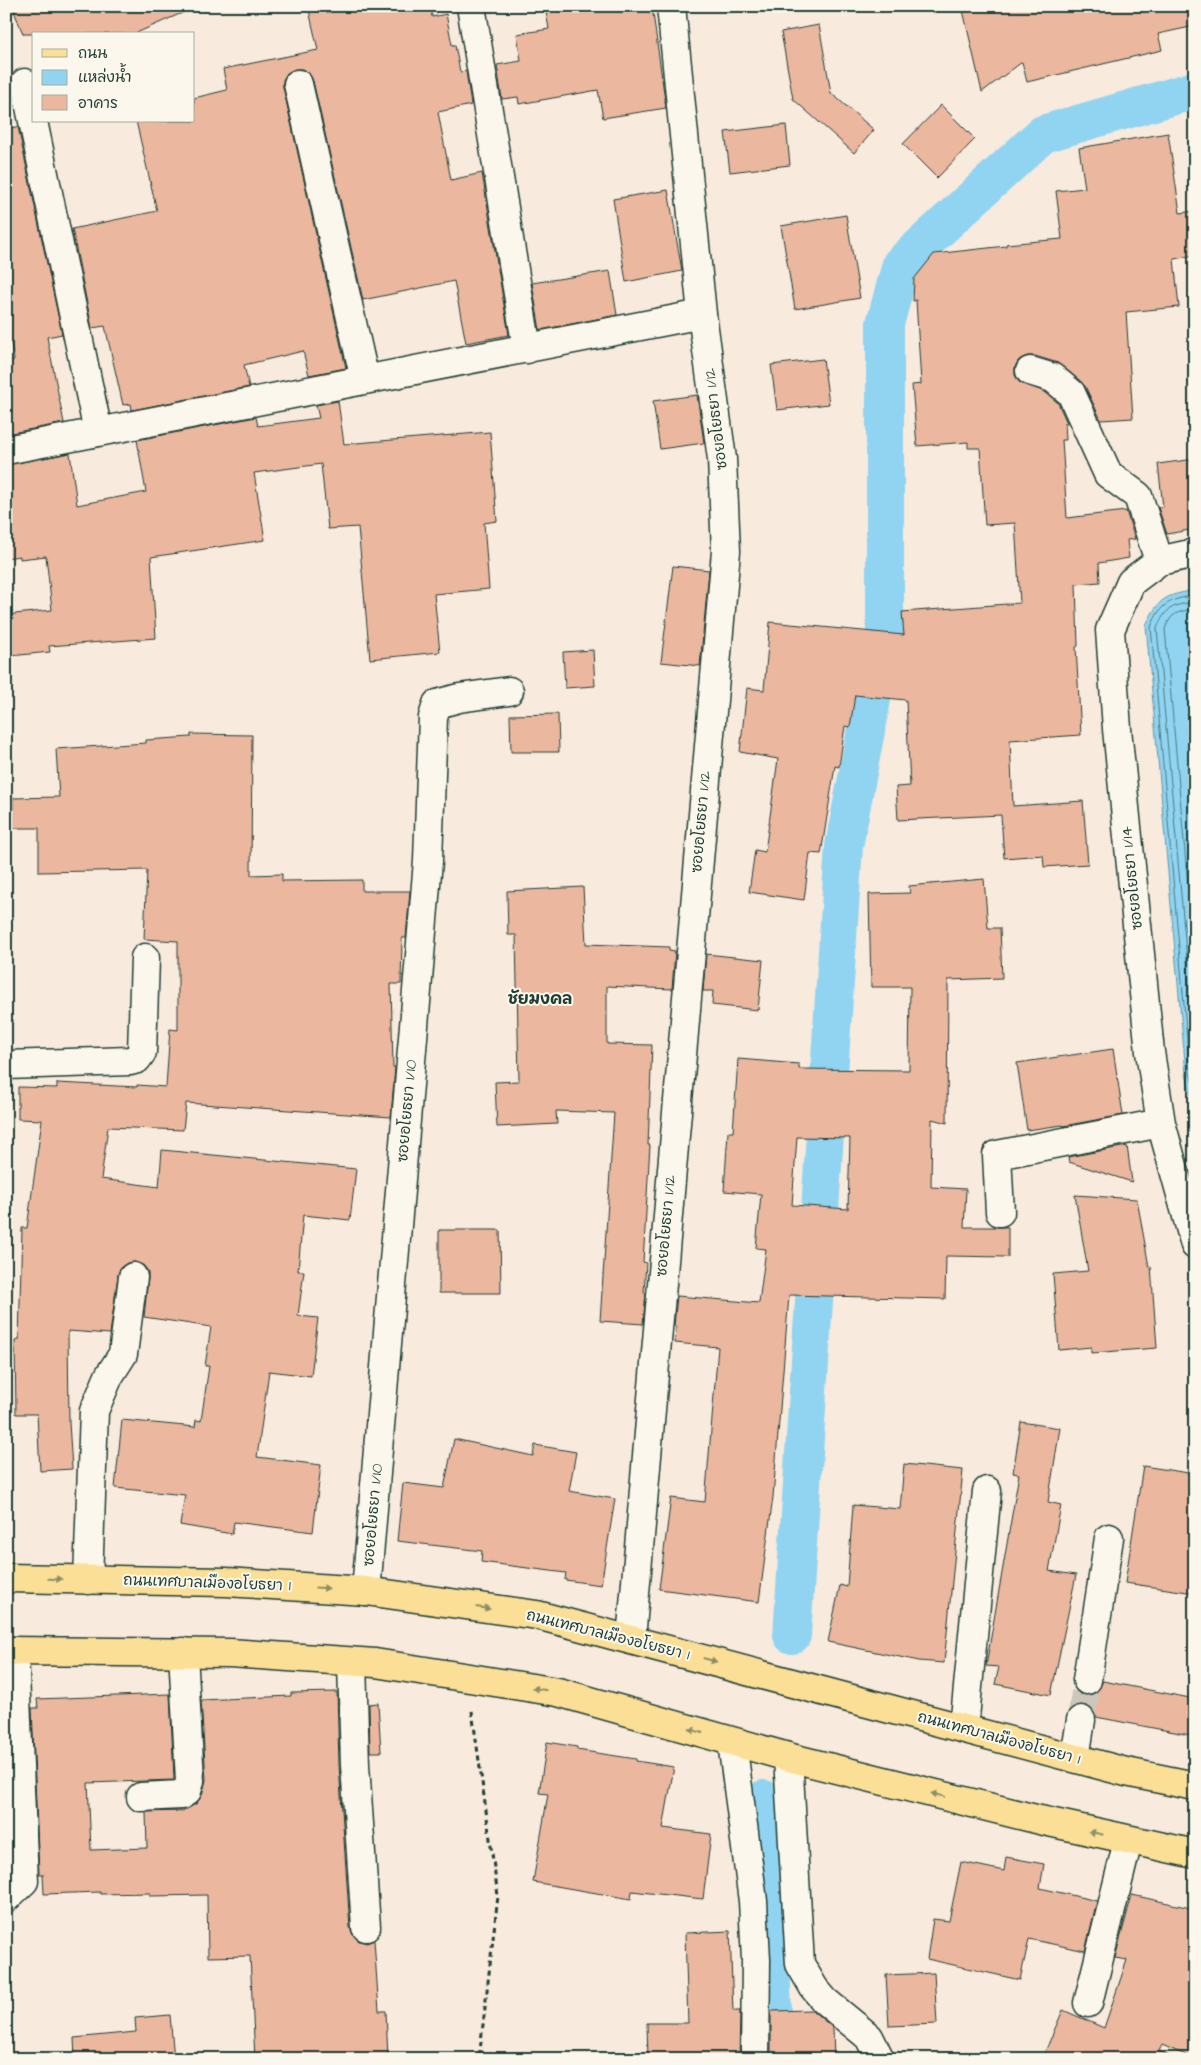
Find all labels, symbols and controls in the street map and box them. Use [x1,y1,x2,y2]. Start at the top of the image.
legend [32,32,195,122]
text: ถนน [78,43,107,64]
text: แหล่งน้ำ [78,63,132,88]
text: อาคาร [78,93,118,114]
street label: ซอยอโยธยา 1/12 [699,367,733,471]
street label: ซอยอโยธยา 1/12 [686,770,716,874]
street label: ซอยอโยธยา 1/14 [1116,825,1148,931]
district label: ชัยมงคล [508,988,572,1010]
street label: ซอยอโยธยา 1/10 [392,1058,422,1163]
street label: ซอยอโยธยา 1/12 [651,1174,681,1278]
street label: ซอยอโยธยา 1/10 [358,1462,388,1567]
street label: ถนนเทศบาลเมืองอโยธยา 1 [123,1570,291,1596]
one-way arrow [47,1575,63,1583]
one-way arrow [315,1584,331,1592]
one-way arrow [476,1604,492,1612]
street label: ถนนเทศบาลเมืองอโยธยา 1 [524,1605,692,1665]
one-way arrow [702,1657,717,1665]
one-way arrow [531,1685,547,1693]
street label: ถนนเทศบาลเมืองอโยธยา 1 [915,1706,1083,1770]
one-way arrow [688,1727,703,1735]
one-way arrow [930,1791,945,1799]
one-way arrow [1088,1829,1103,1837]

